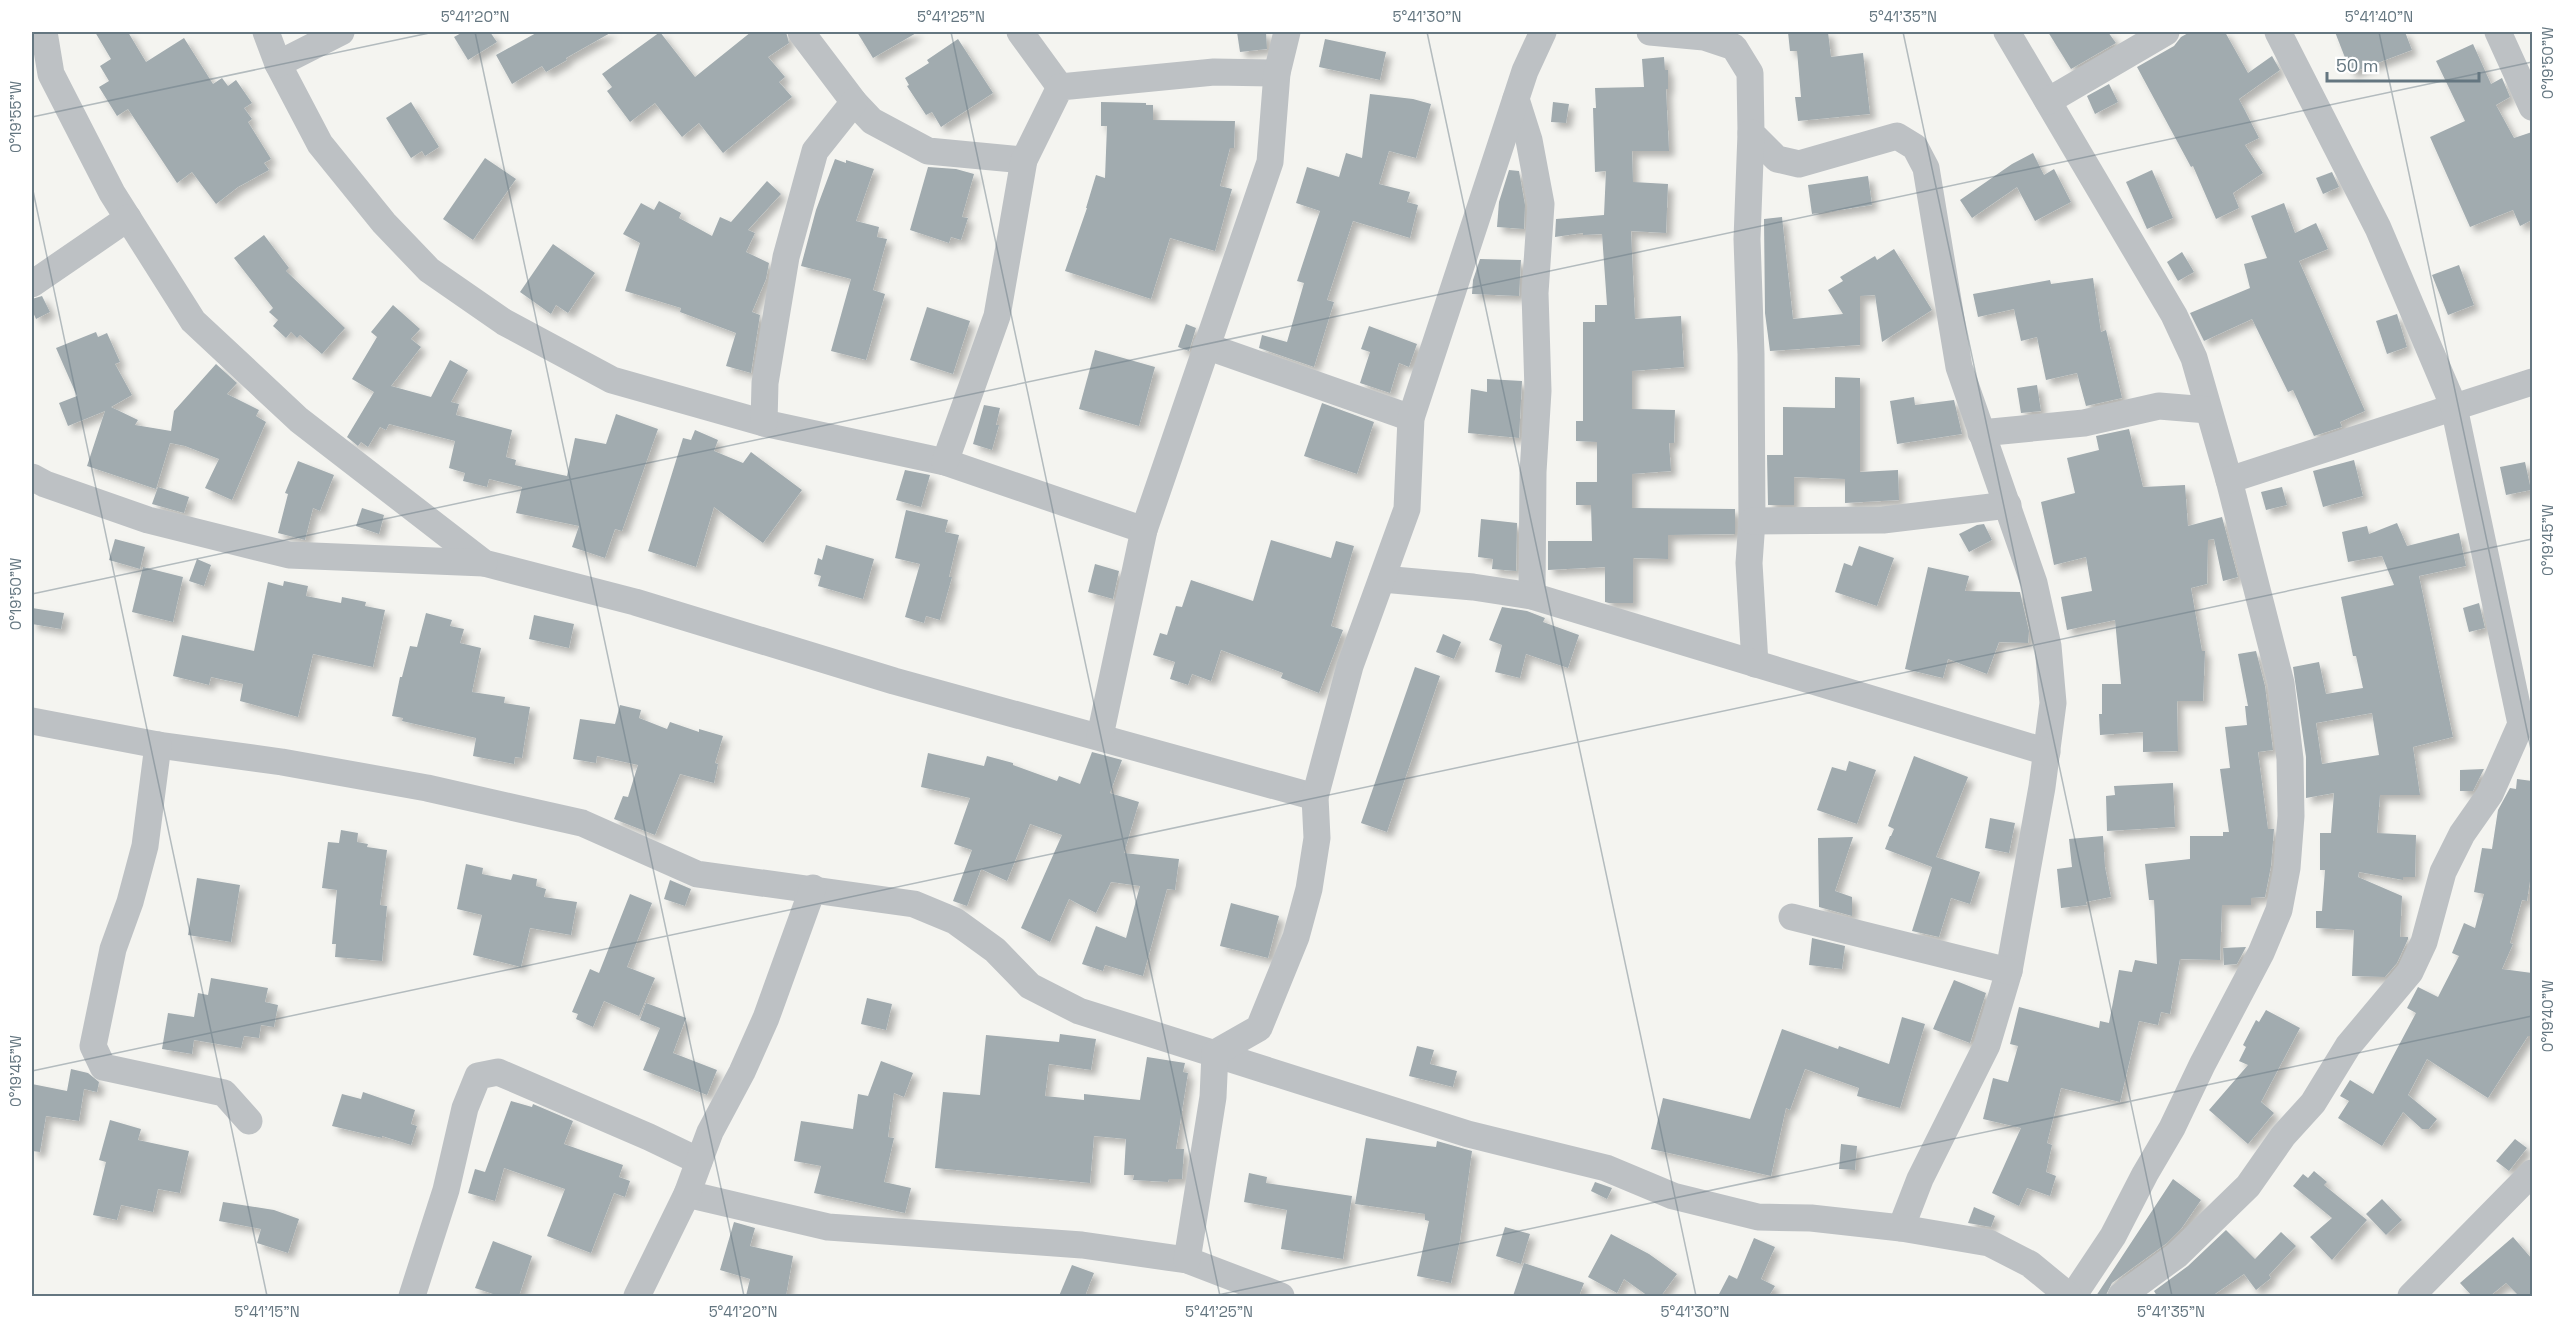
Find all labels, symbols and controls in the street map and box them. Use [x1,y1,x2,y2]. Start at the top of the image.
text: 5°41'20"N [441,7,509,26]
text: 5°41'25"N [917,7,985,26]
text: 5°41'30"N [1393,7,1461,26]
text: 5°41'35"N [1869,7,1937,26]
text: 5°41'40"N [2345,7,2413,26]
text: 0°19'50"W [2538,27,2557,99]
scale bar [2327,45,2478,83]
text: 50 m [2336,54,2378,77]
text: 0°19'55"W [6,81,25,153]
text: 0°19'45"W [2538,504,2557,576]
text: 0°19'50"W [6,558,25,630]
text: 0°19'40"W [2538,980,2557,1052]
text: 0°19'45"W [6,1035,25,1107]
text: 5°41'15"N [234,1302,300,1321]
text: 5°41'20"N [709,1302,777,1321]
text: 5°41'25"N [1185,1302,1253,1321]
text: 5°41'30"N [1661,1302,1729,1321]
text: 5°41'35"N [2137,1302,2205,1321]

